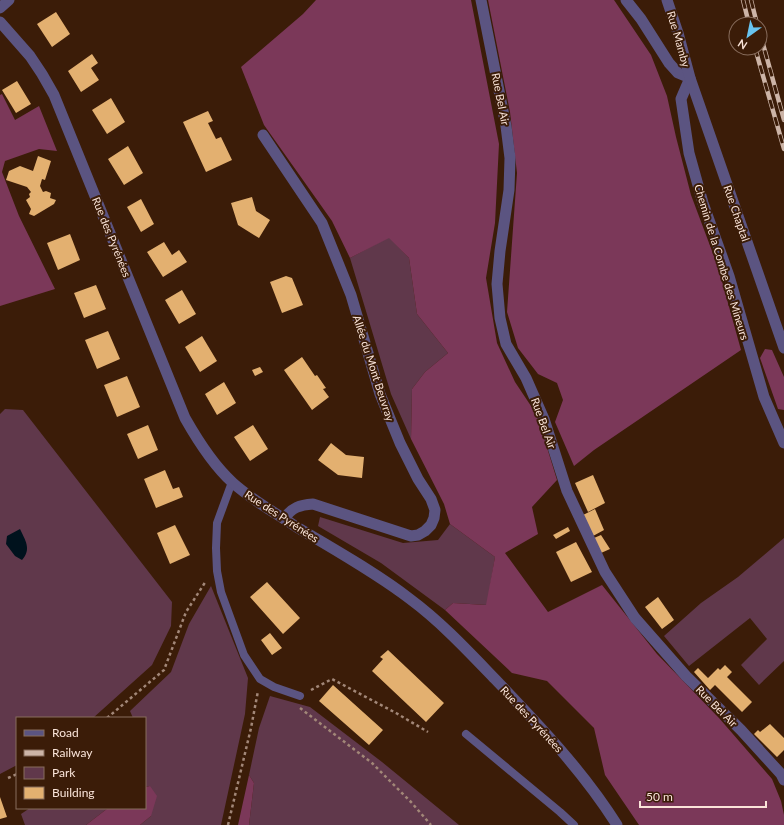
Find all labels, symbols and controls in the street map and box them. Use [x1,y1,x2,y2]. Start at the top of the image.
street label: Rue Mamby [665,9,693,69]
north arrow [728,16,768,56]
text: N [735,37,749,53]
street label: Rue Bel Air [490,72,512,126]
street label: Chemin de la Combe des Mineurs [692,183,752,342]
street label: Rue Chaptal [721,183,753,243]
street label: Rue des Pyrénées [90,195,134,279]
street label: Allée du Mont Beuvray [351,313,397,423]
street label: Rue Bel Air [529,396,559,450]
street label: Rue des Pyrénées [243,487,322,545]
street label: Rue des Pyrénées [498,683,566,755]
street label: Rue Bel Air [694,683,740,729]
legend [16,717,146,809]
text: Road [52,725,79,740]
text: Railway [52,745,93,760]
text: Park [52,765,76,780]
scale bar [640,783,766,809]
text: Building [52,785,95,800]
text: 50 m [646,789,673,804]

